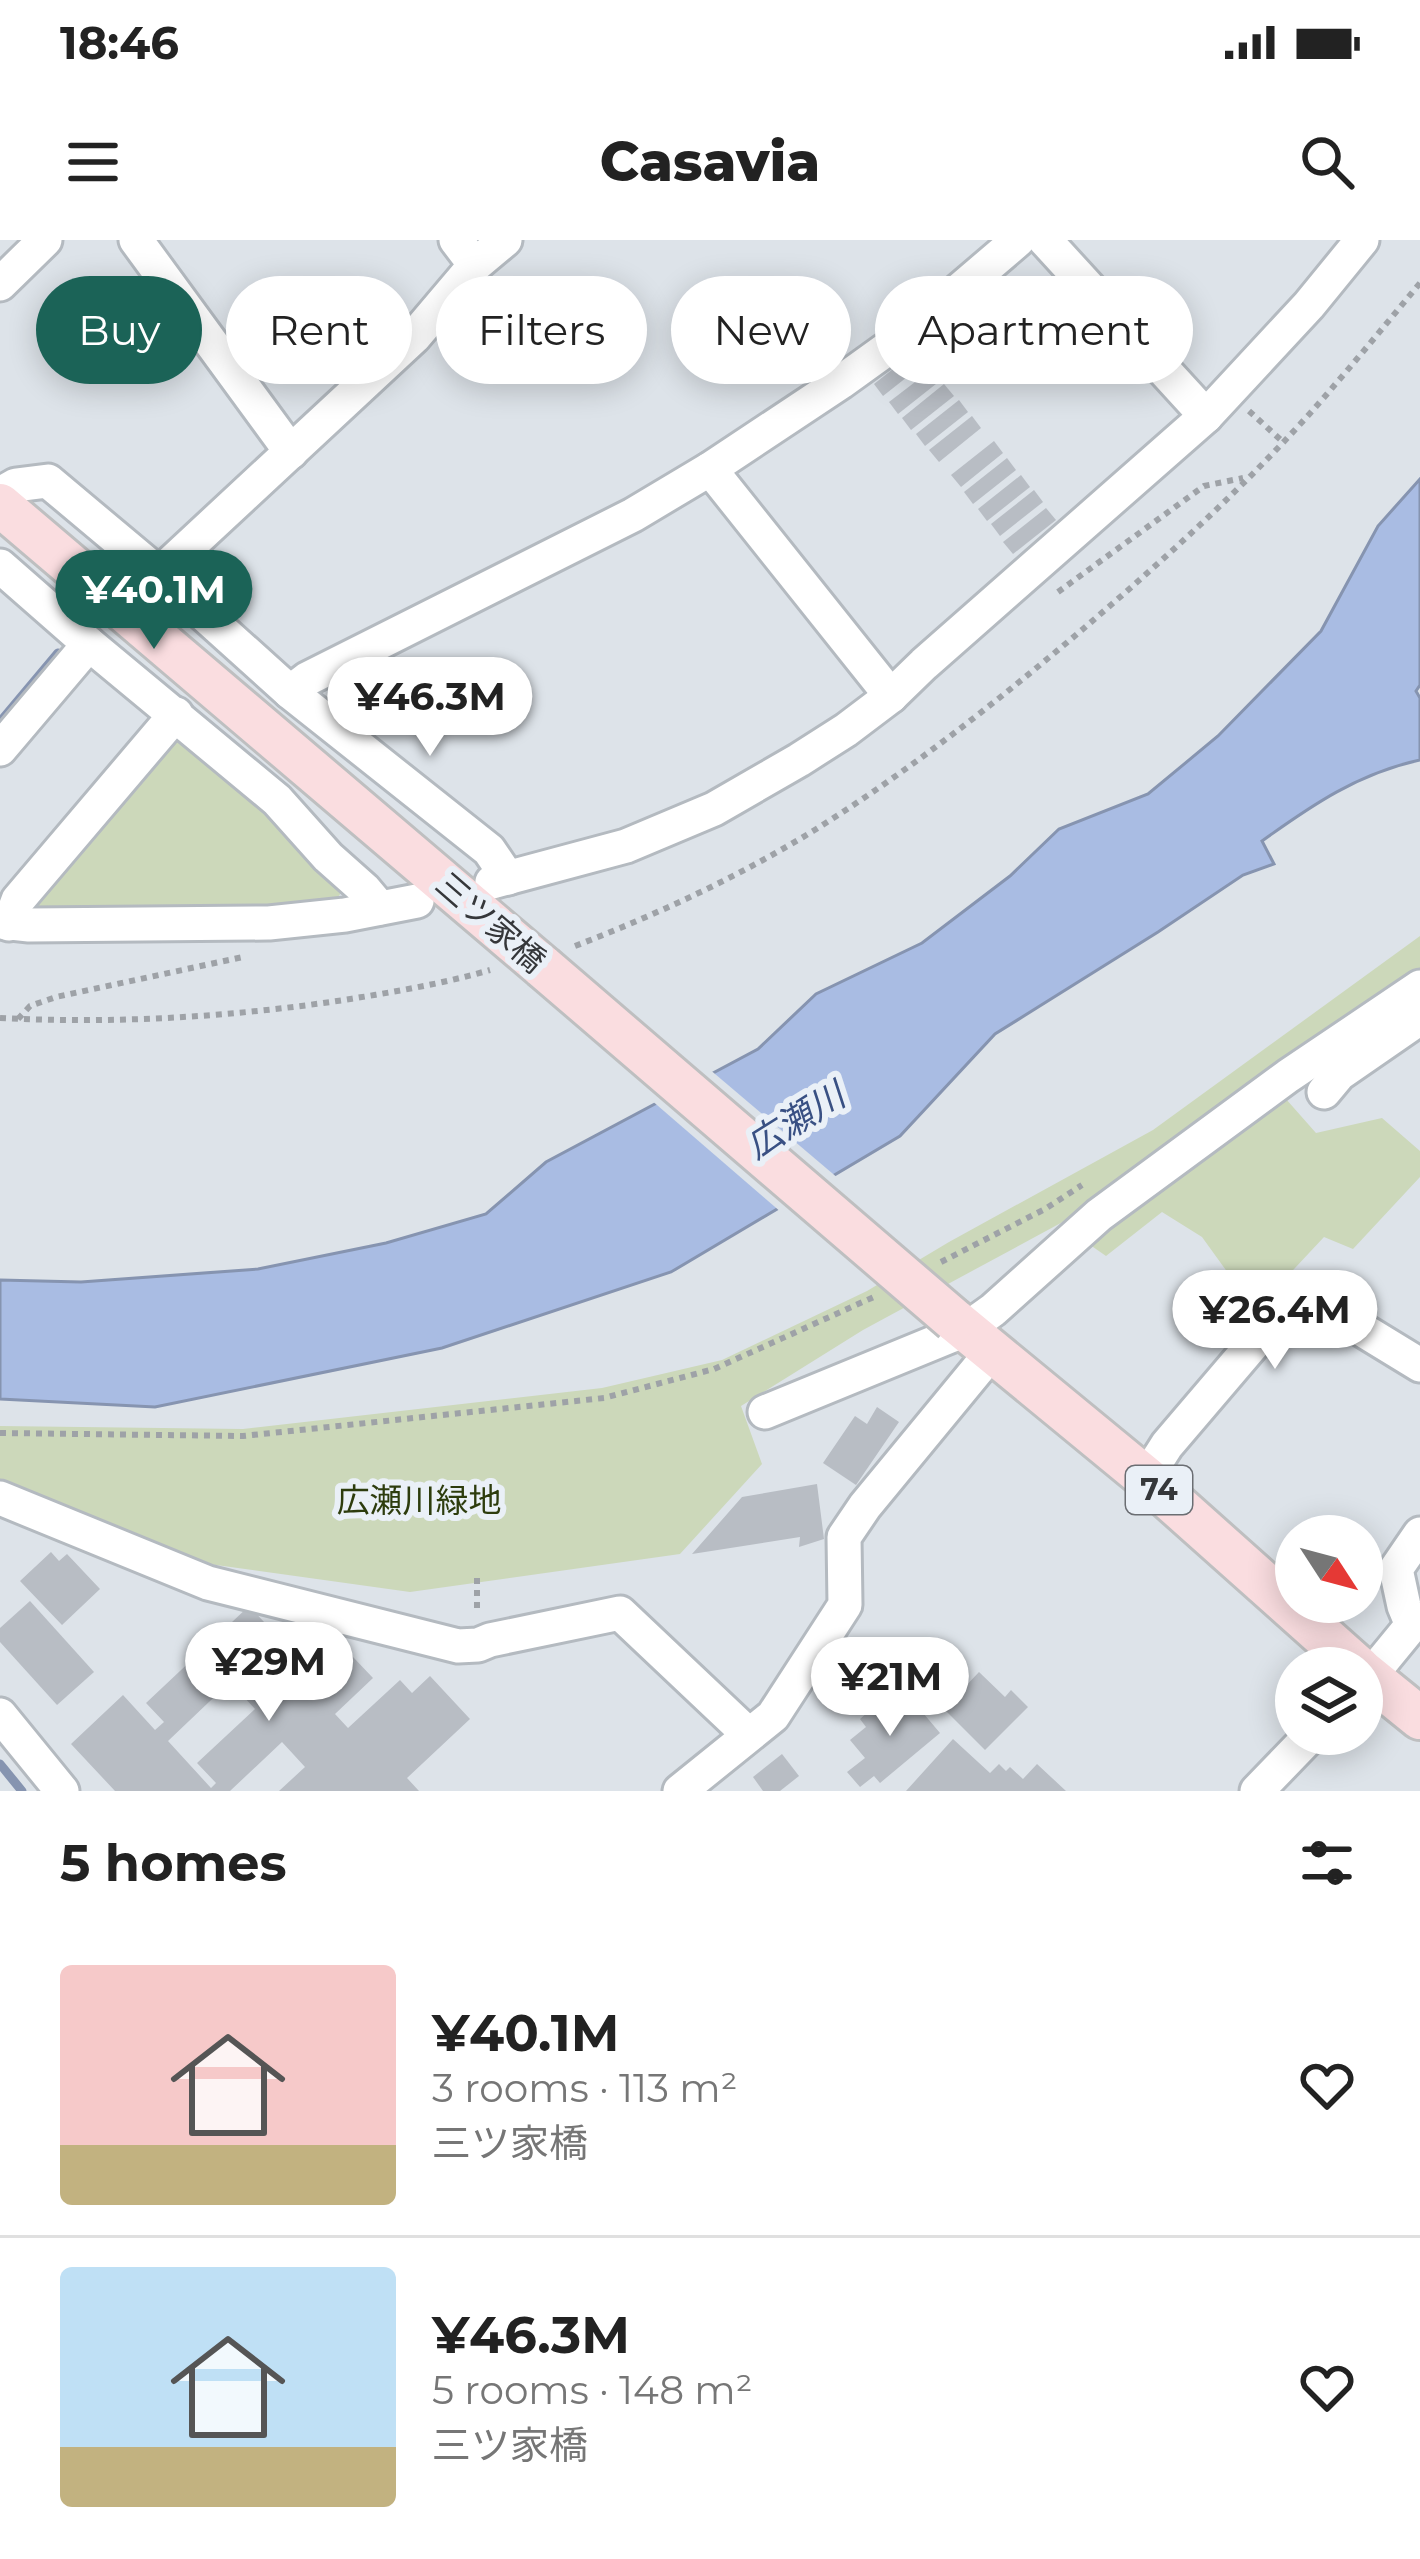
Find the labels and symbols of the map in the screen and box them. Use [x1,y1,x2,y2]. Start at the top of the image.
pin: ¥40.1M [56,550,252,652]
pin: ¥46.3M [332,657,528,759]
street label: 三ツ家橋 [428,864,554,980]
water label: 広瀬川 [738,1071,856,1167]
pin: ¥26.4M [1177,1270,1373,1372]
road number: 74 [1126,1466,1192,1514]
park label: 広瀬川緑地 [337,1480,502,1520]
north arrow [1275,1515,1383,1623]
pin: ¥29M [198,1622,340,1724]
pin: ¥21M [819,1637,961,1739]

